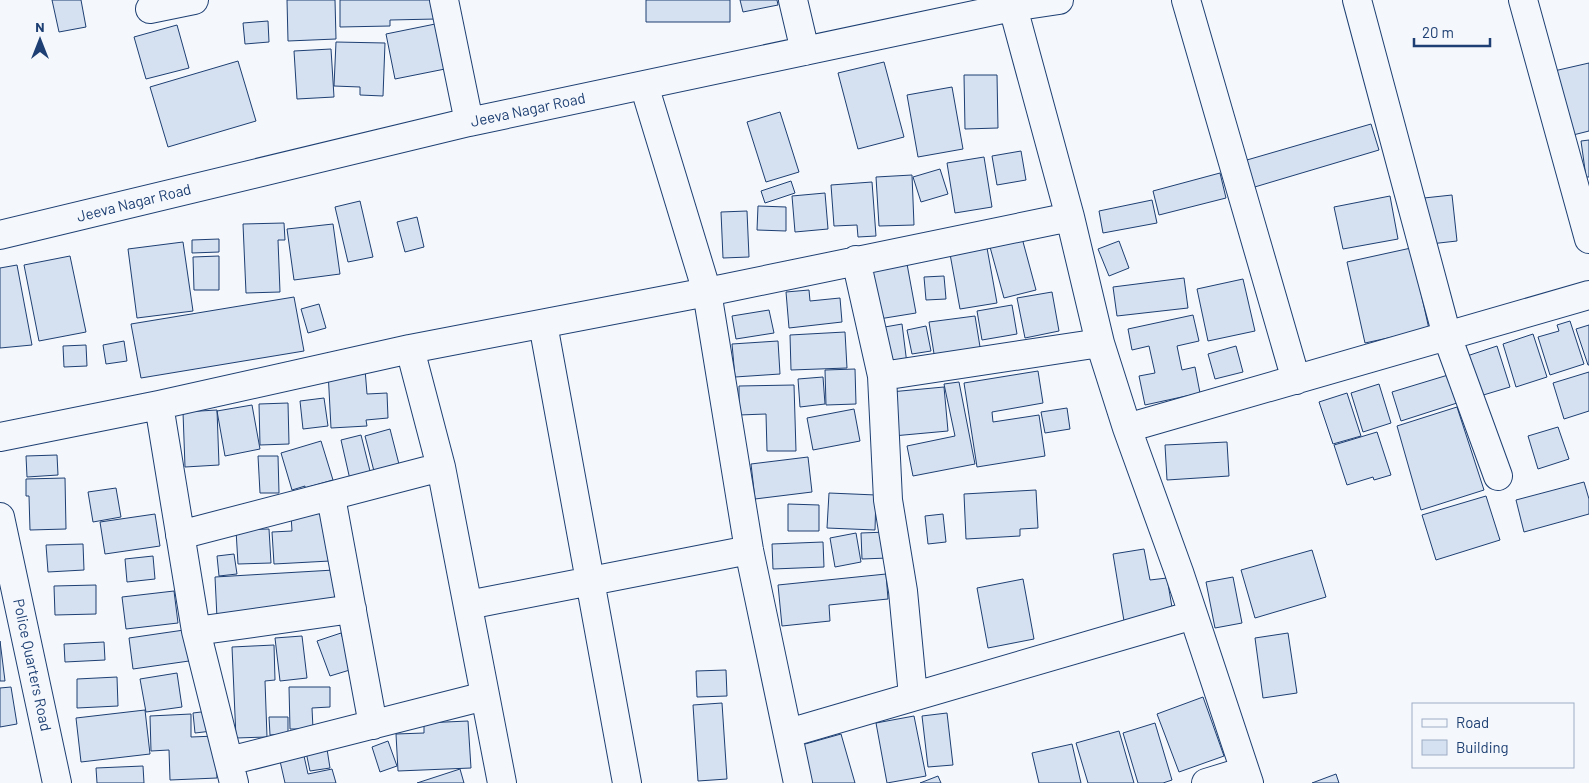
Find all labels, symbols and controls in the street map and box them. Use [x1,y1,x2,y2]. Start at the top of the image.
north arrow [15,15,65,65]
scale bar [1414,15,1490,47]
text: N [35,18,45,35]
text: 20 m [1422,23,1454,41]
street label: Jeeva Nagar Road [469,88,587,130]
street label: Jeeva Nagar Road [75,179,193,225]
street label: Police Quarters Road [10,597,56,733]
legend [1412,703,1574,768]
text: Road [1456,713,1489,731]
text: Building [1456,738,1509,756]

